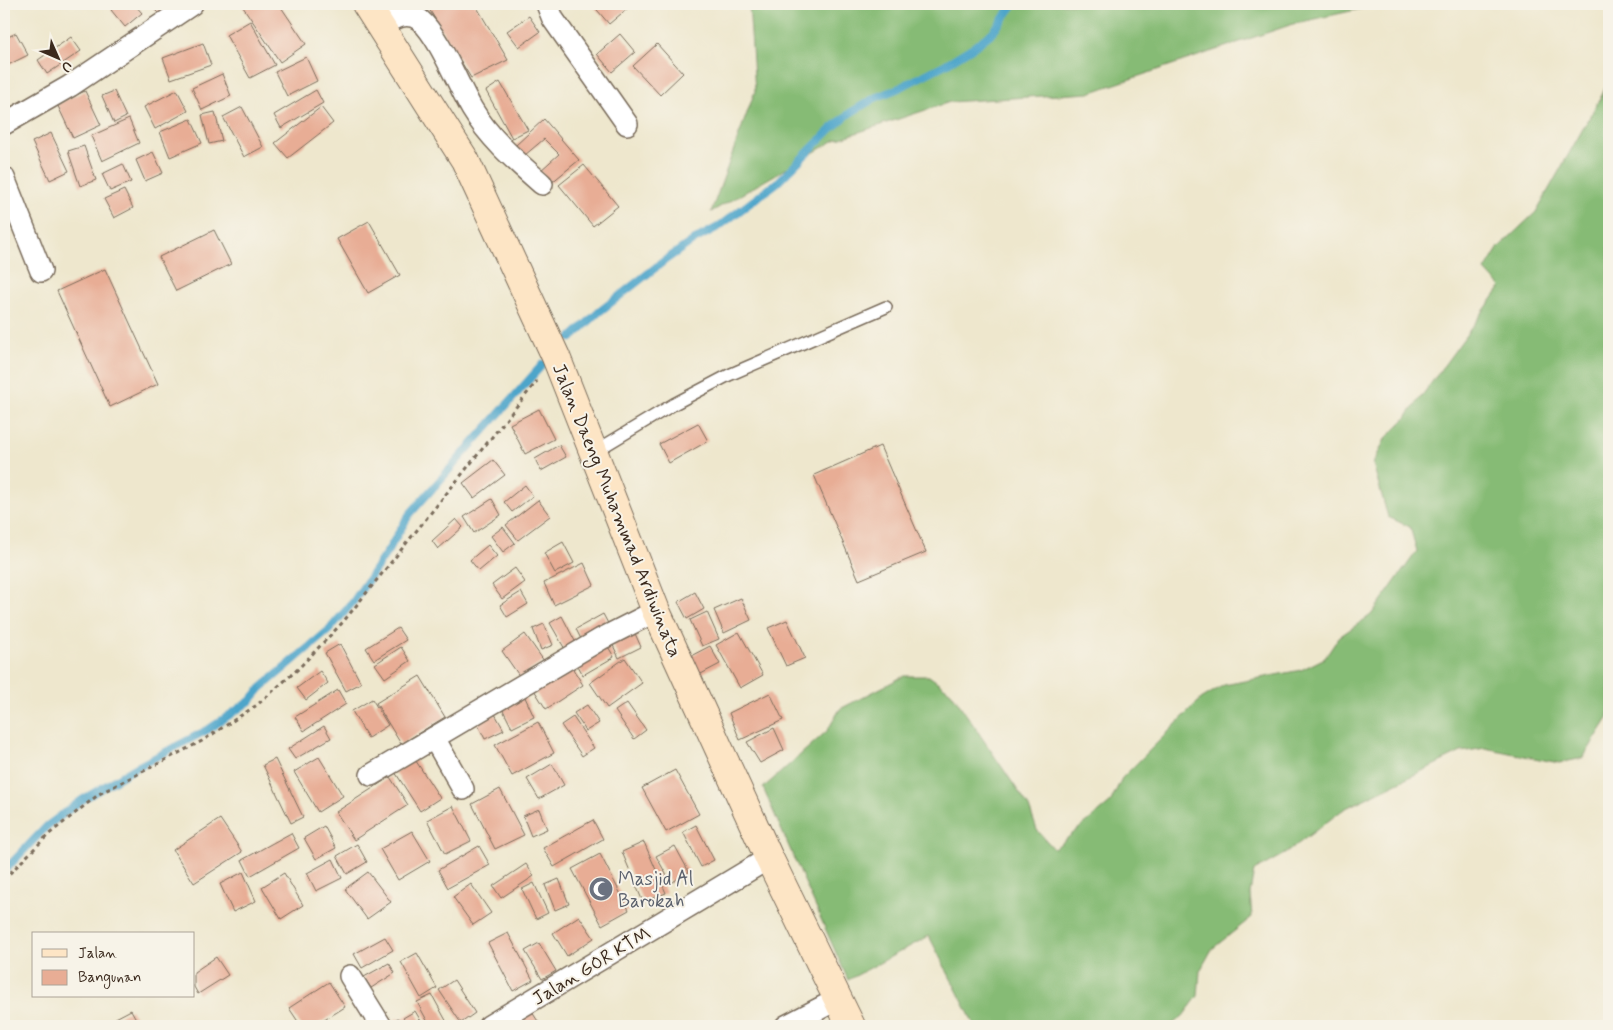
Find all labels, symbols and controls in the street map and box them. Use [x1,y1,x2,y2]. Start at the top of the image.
north arrow [32,32,82,82]
text: U [57,57,76,76]
street label: Jalan Daeng Muhammad Ardiwinata [544,360,687,662]
place label: Masjid Al Barokah [618,867,694,914]
mosque icon: Masjid Al Barokah [588,876,614,902]
street label: Jalan GOR KTM [528,921,656,1012]
legend [32,932,195,998]
text: Jalan [78,944,117,964]
text: Bangunan [78,968,141,989]

